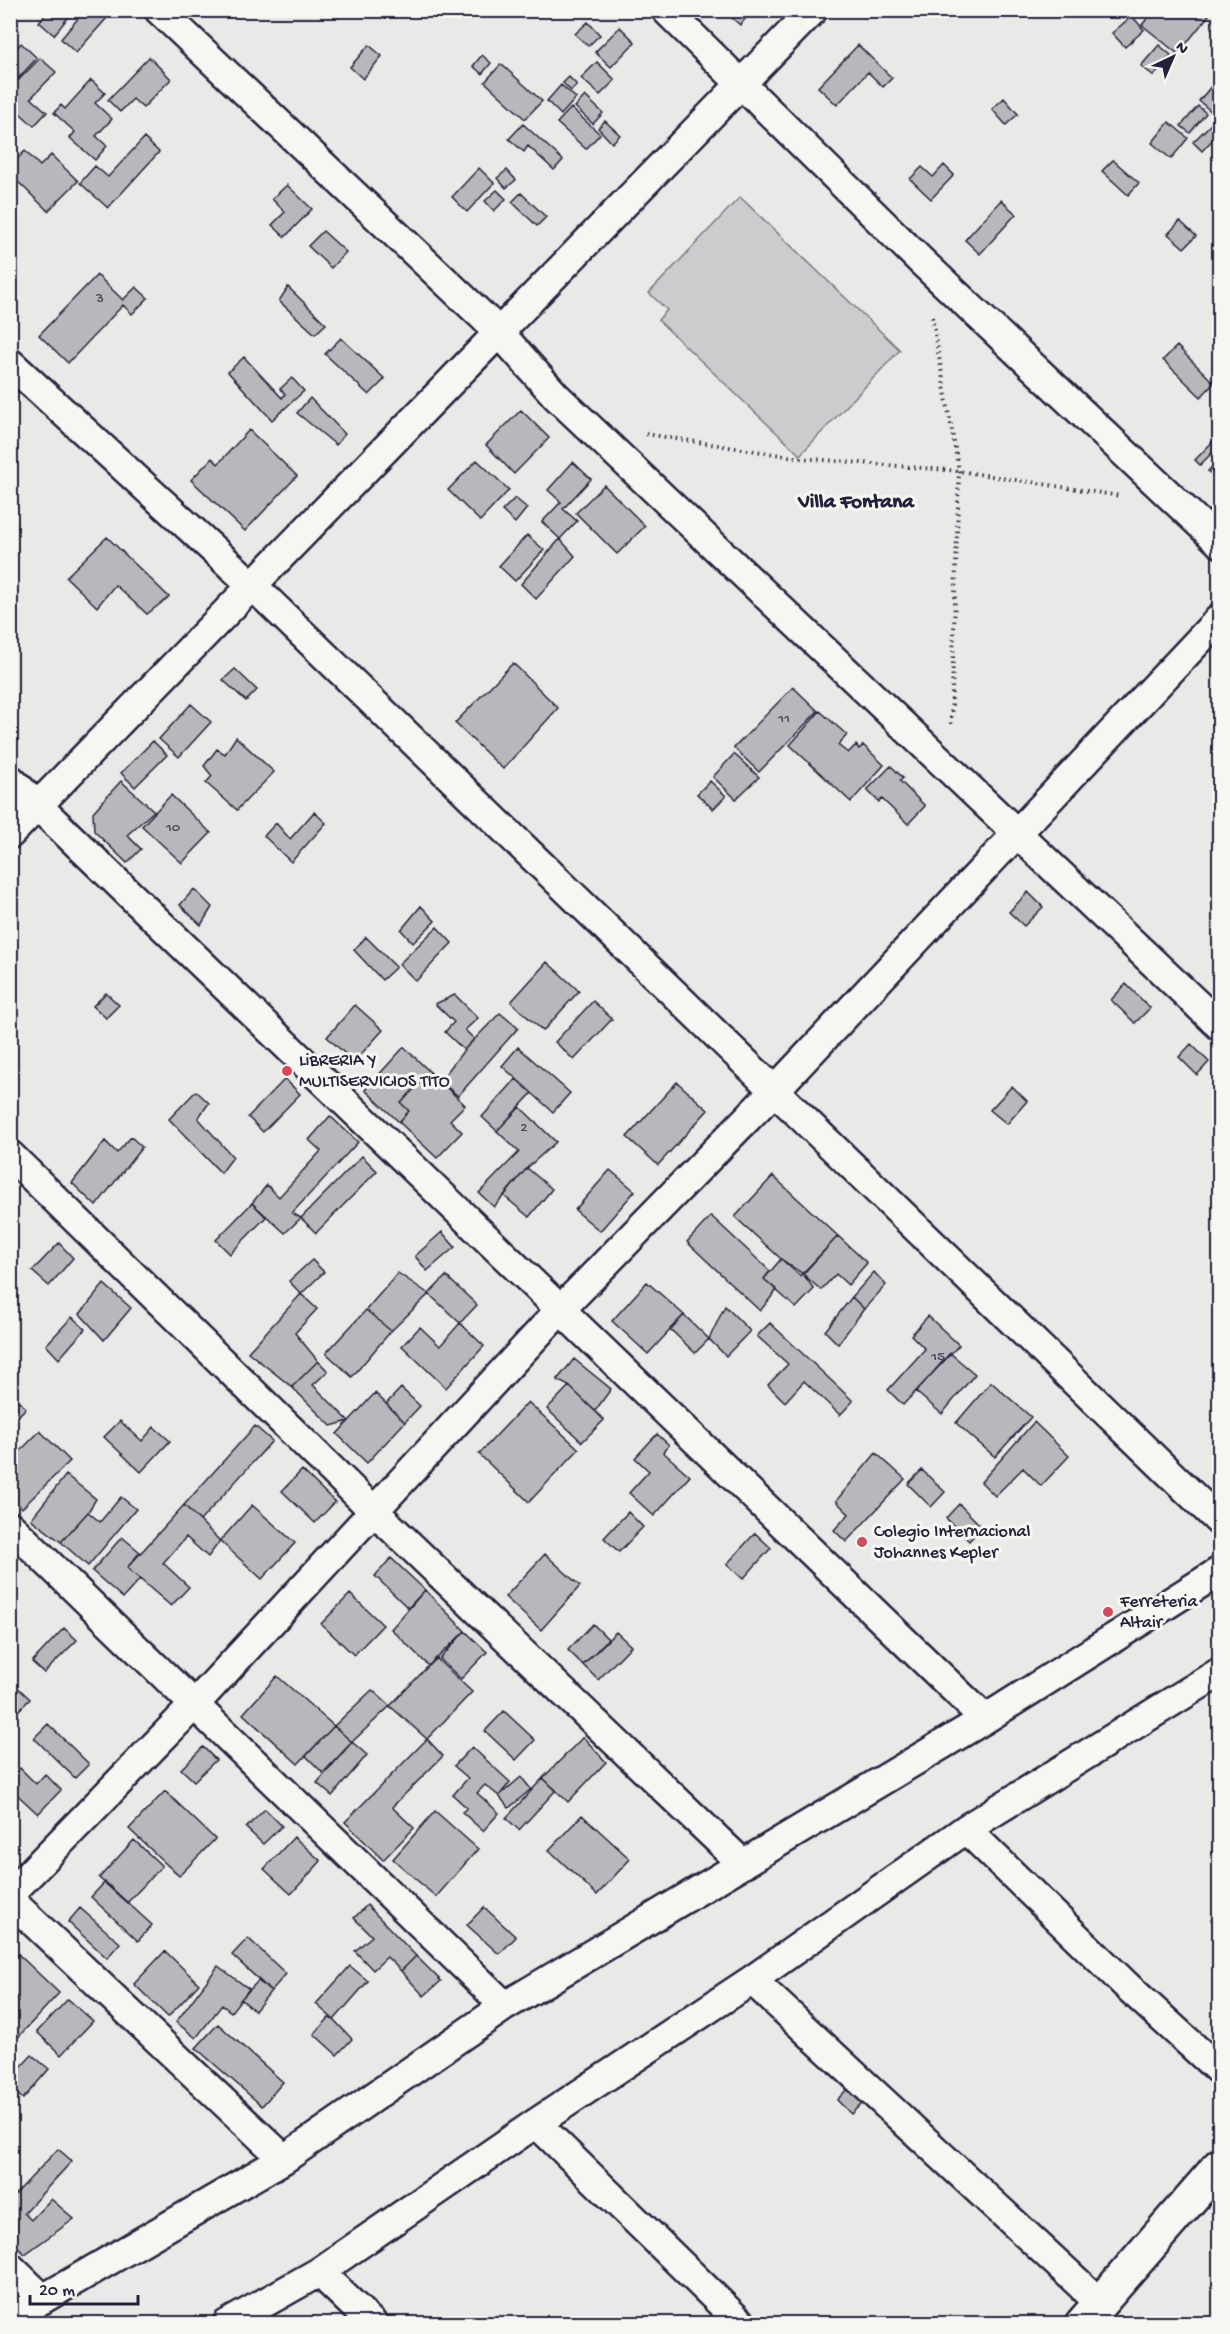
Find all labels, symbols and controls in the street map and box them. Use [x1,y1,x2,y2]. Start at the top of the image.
north arrow [1143,27,1203,87]
text: N [1171,38,1192,60]
house number: 3 [95,290,104,308]
district label: Villa Fontana [797,491,915,516]
house number: 11 [777,710,790,728]
house number: 10 [165,819,181,837]
place label: LiBRERIA Y MULTISERVICIOS TITO [299,1051,450,1093]
marker: LiBRERIA Y MULTISERVICIOS TITO [280,1064,294,1078]
house number: 2 [520,1119,528,1137]
house number: 15 [930,1348,945,1366]
place label: Colegio Internacional Johannes Kepler [874,1522,1030,1564]
marker: Colegio Internacional Johannes Kepler [855,1535,869,1549]
place label: Ferreteria Altair [1119,1592,1198,1634]
marker: Ferreteria Altair [1101,1605,1115,1619]
scale bar [30,2268,138,2306]
text: 20 m [39,2281,75,2302]

